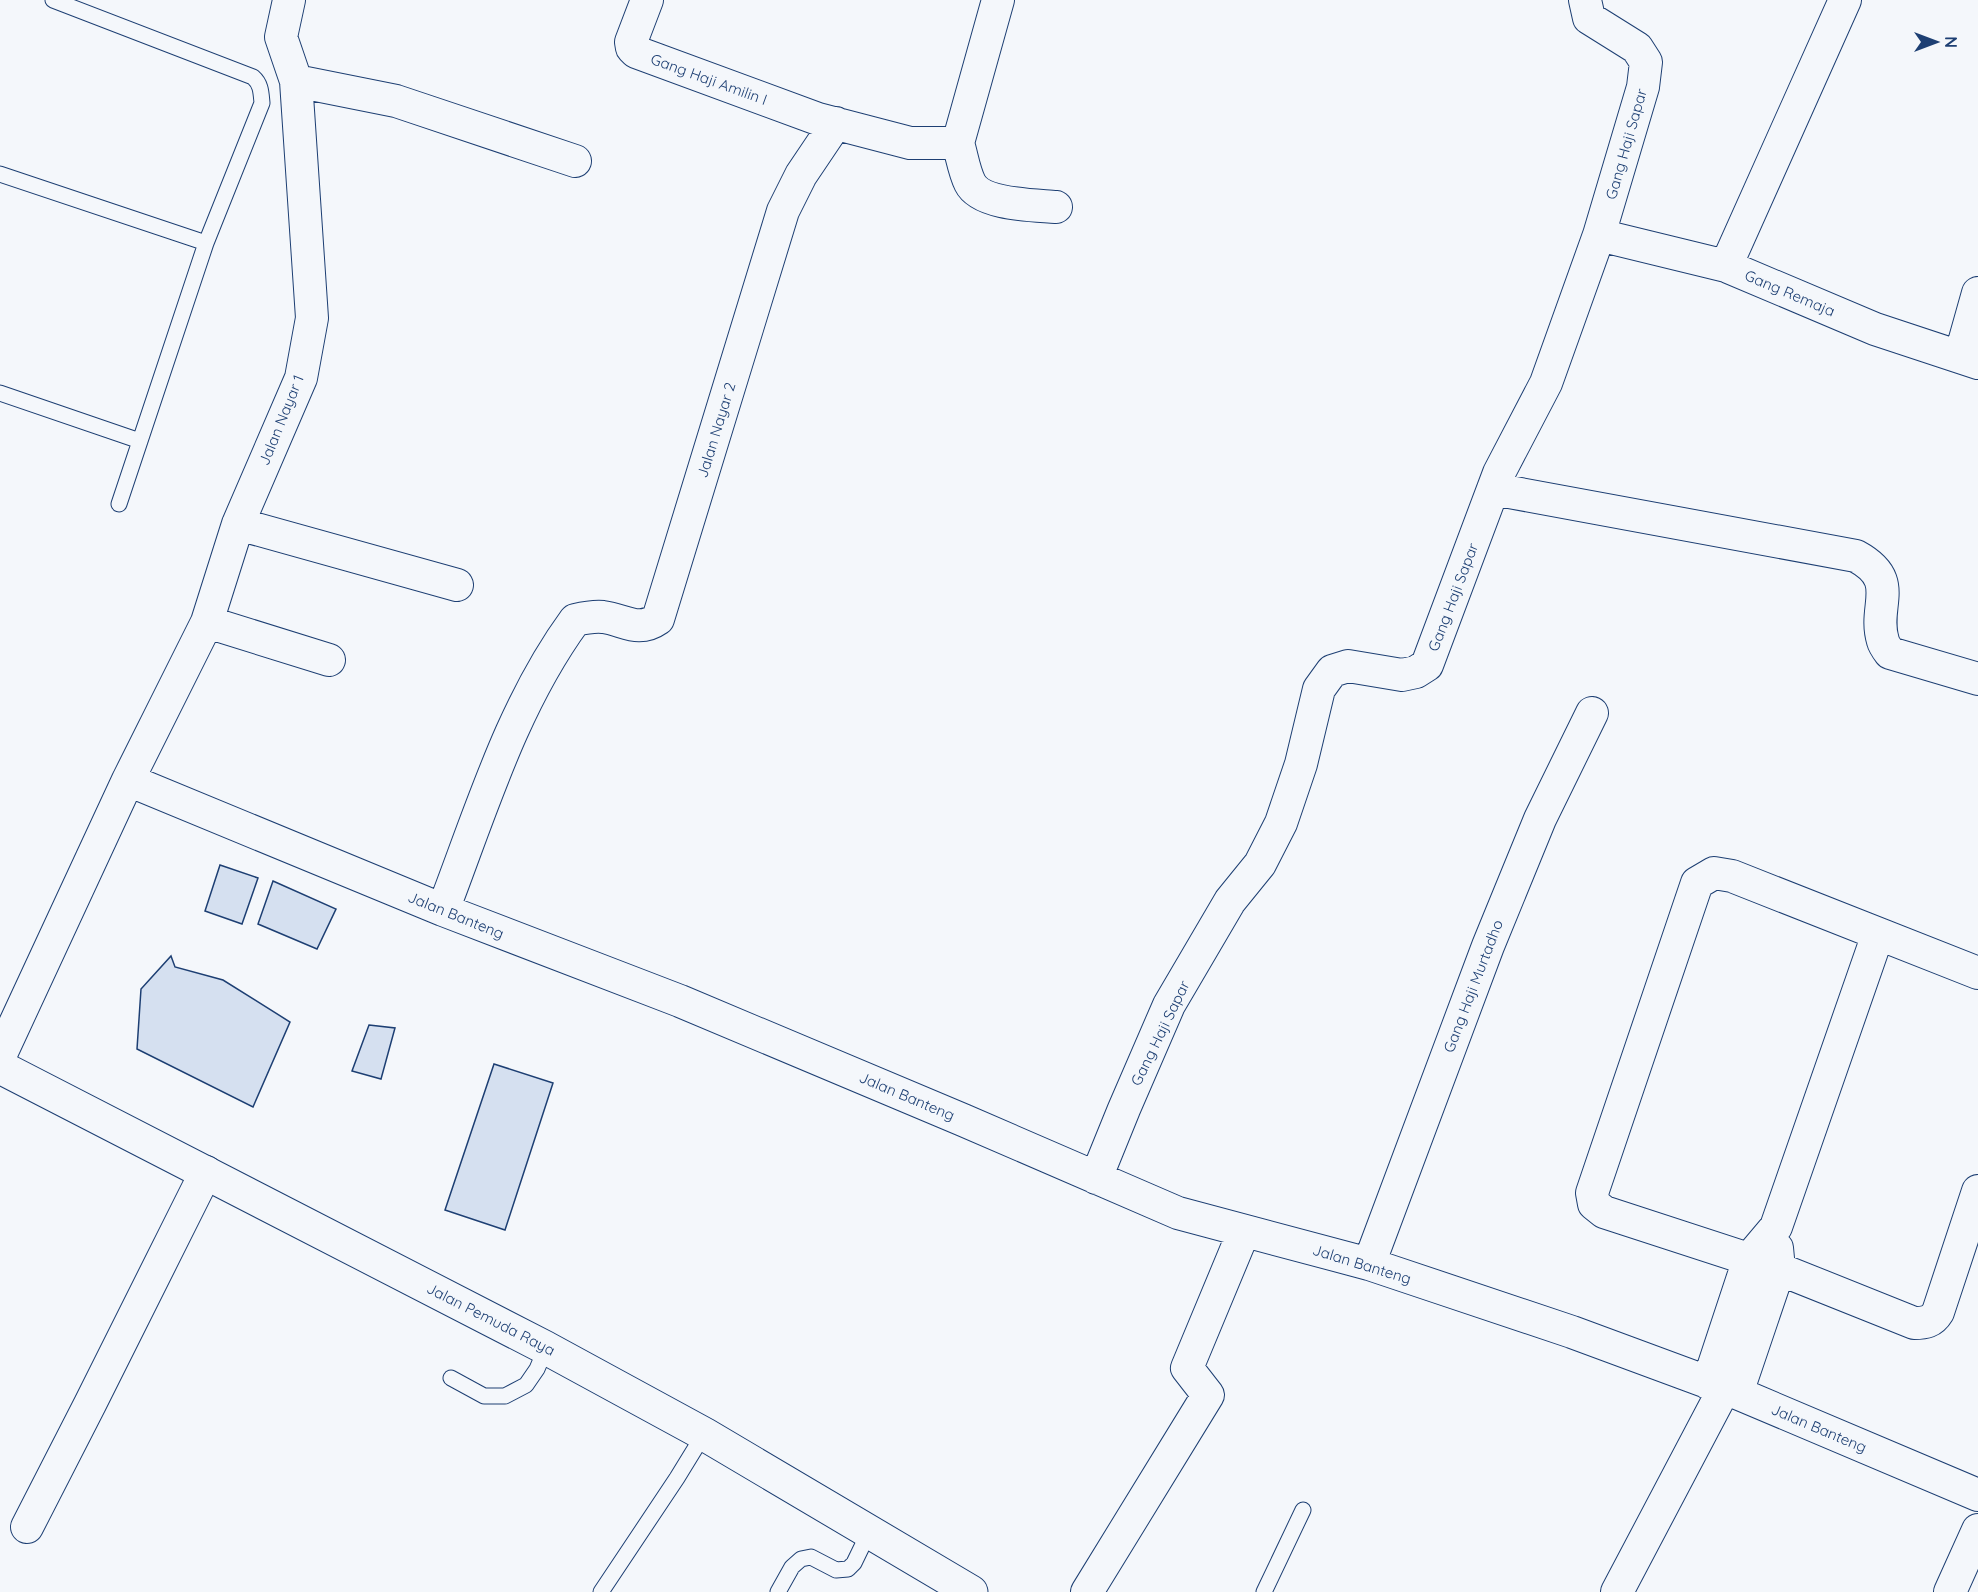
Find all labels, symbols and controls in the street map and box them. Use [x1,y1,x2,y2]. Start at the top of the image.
north arrow [1906,12,1966,72]
text: N [1941,36,1961,48]
street label: Gang Haji Amilin I [648,49,770,109]
street label: Gang Haji Sapar [1601,86,1651,202]
street label: Gang Remaja [1742,265,1838,321]
street label: Jalan Nayar 1 [254,372,308,468]
street label: Jalan Nayar 2 [692,380,740,480]
street label: Gang Haji Sapar [1424,540,1482,654]
street label: Jalan Banteng [405,887,507,943]
street label: Gang Haji Murtadho [1439,917,1507,1055]
street label: Gang Haji Sapar [1126,977,1194,1089]
street label: Jalan Banteng [856,1067,958,1125]
street label: Jalan Banteng [1310,1240,1414,1288]
street label: Jalan Pemuda Raya [424,1278,558,1360]
street label: Jalan Banteng [1768,1399,1870,1457]

